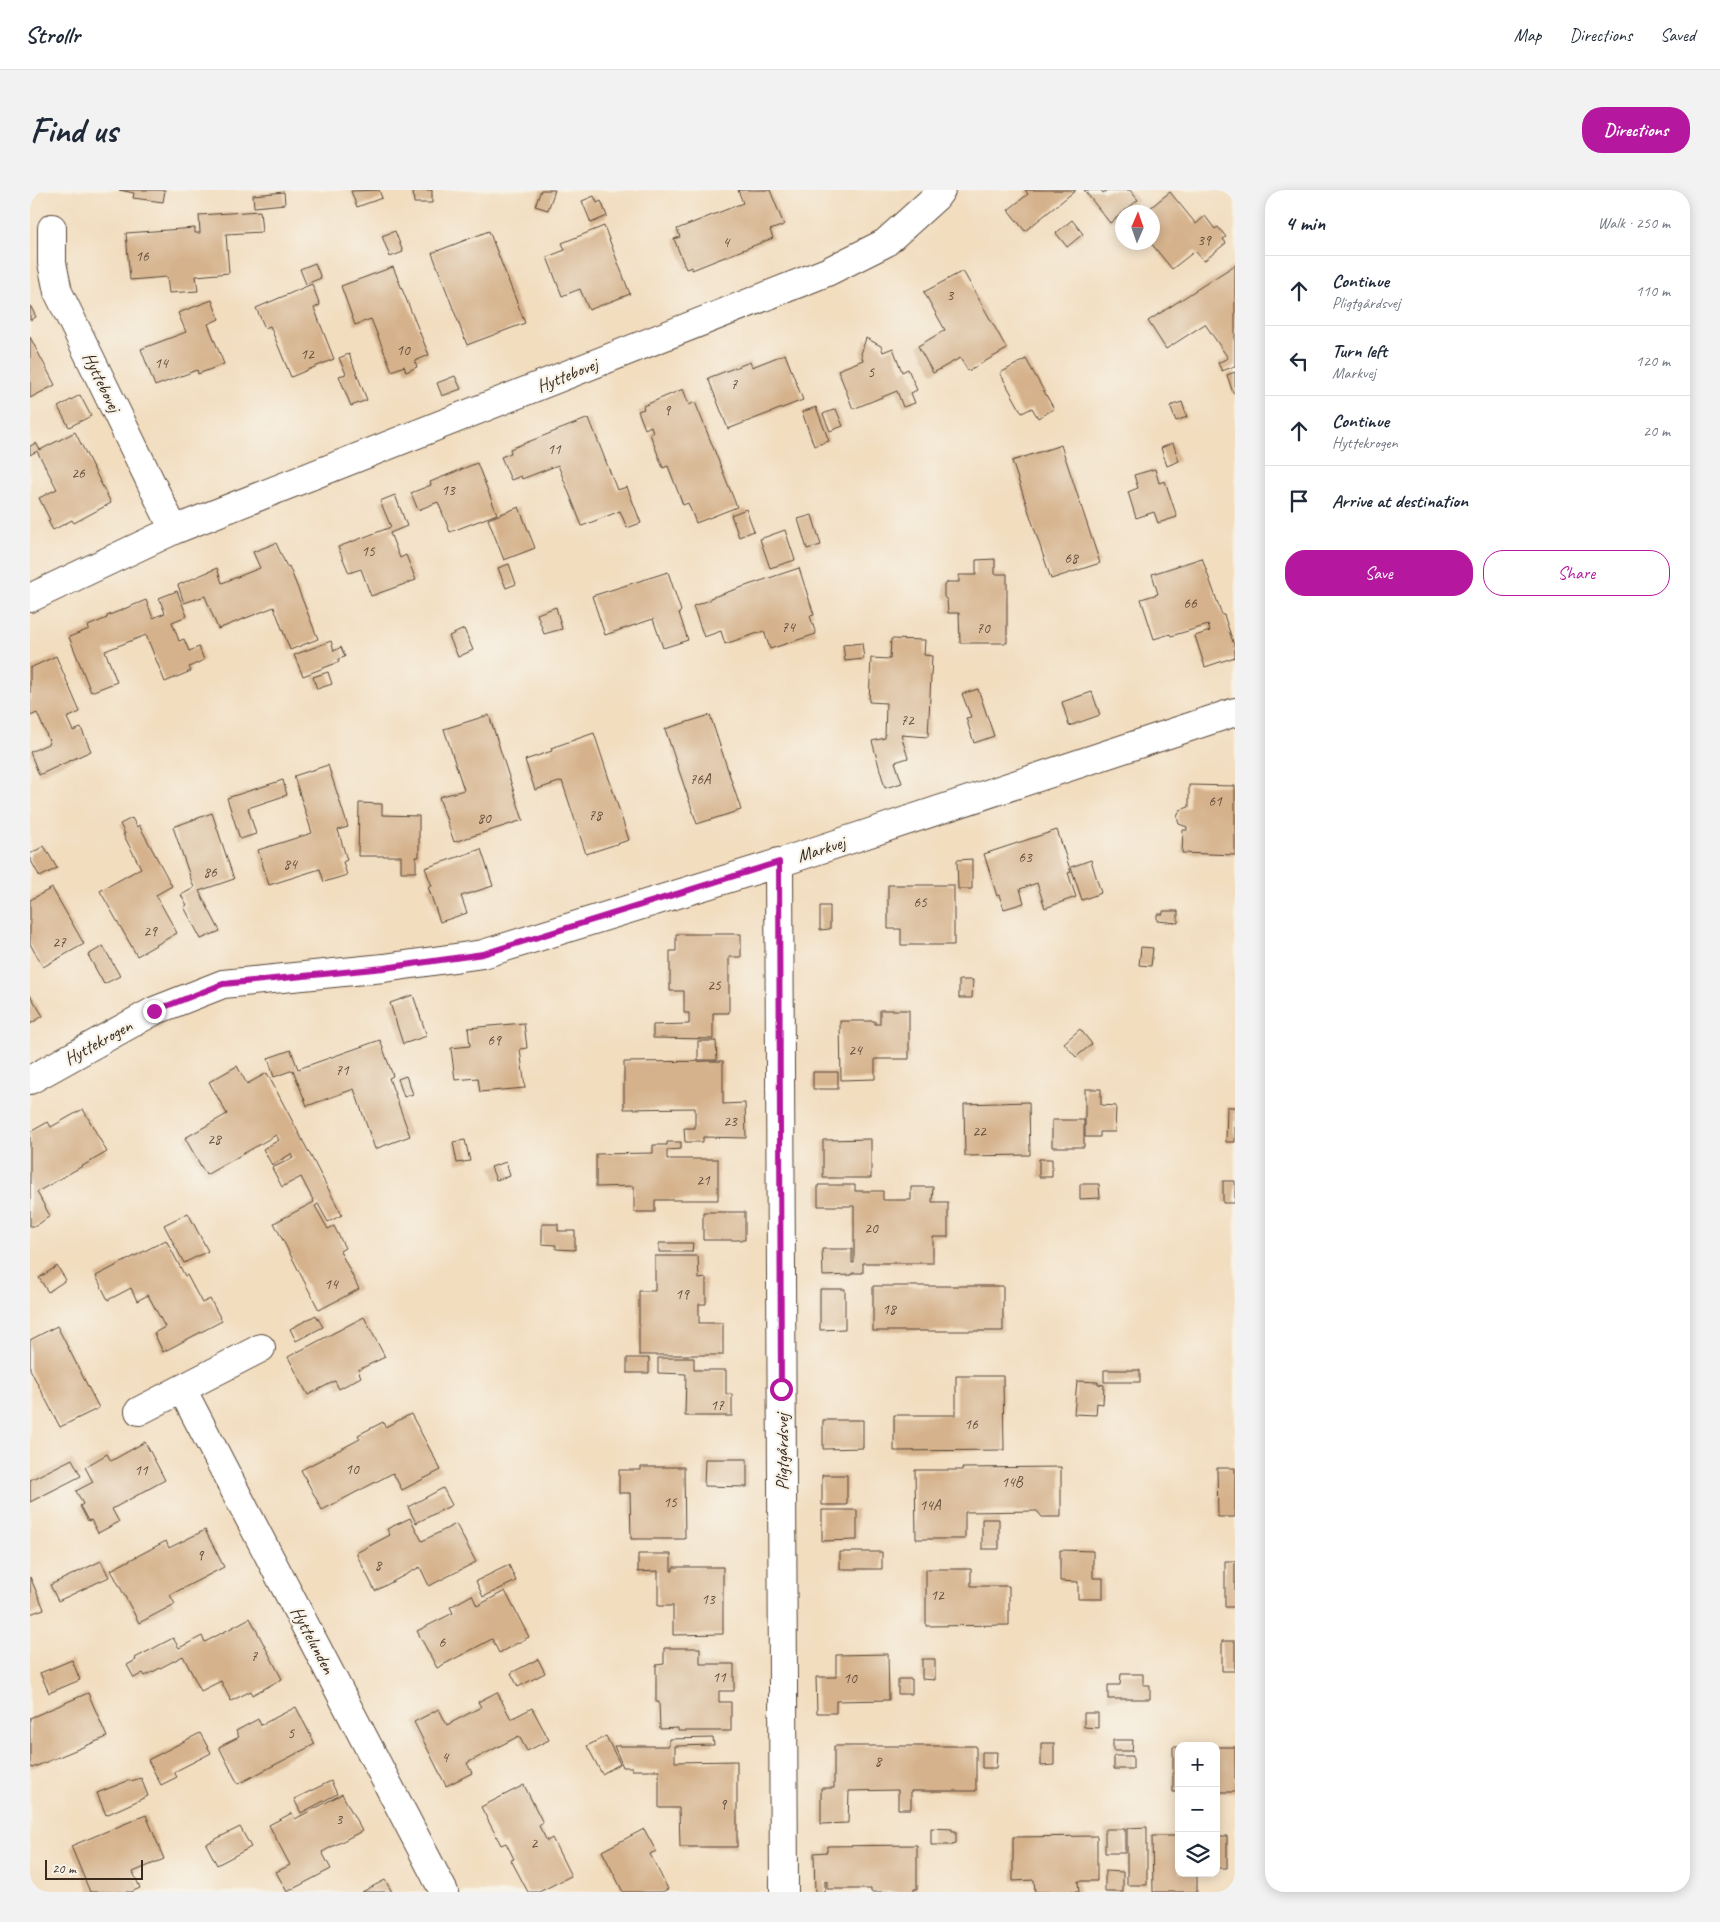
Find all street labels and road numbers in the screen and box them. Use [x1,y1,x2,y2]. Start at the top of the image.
street label: Hyttebovej [78,348,127,418]
street label: Hyttebovej [533,352,603,397]
street label: Markvej [794,830,850,867]
street label: Hyttekrogen [60,1014,136,1070]
street label: Pligtgårdsvej [771,1411,793,1490]
street label: Hyttelunden [286,1603,340,1678]

